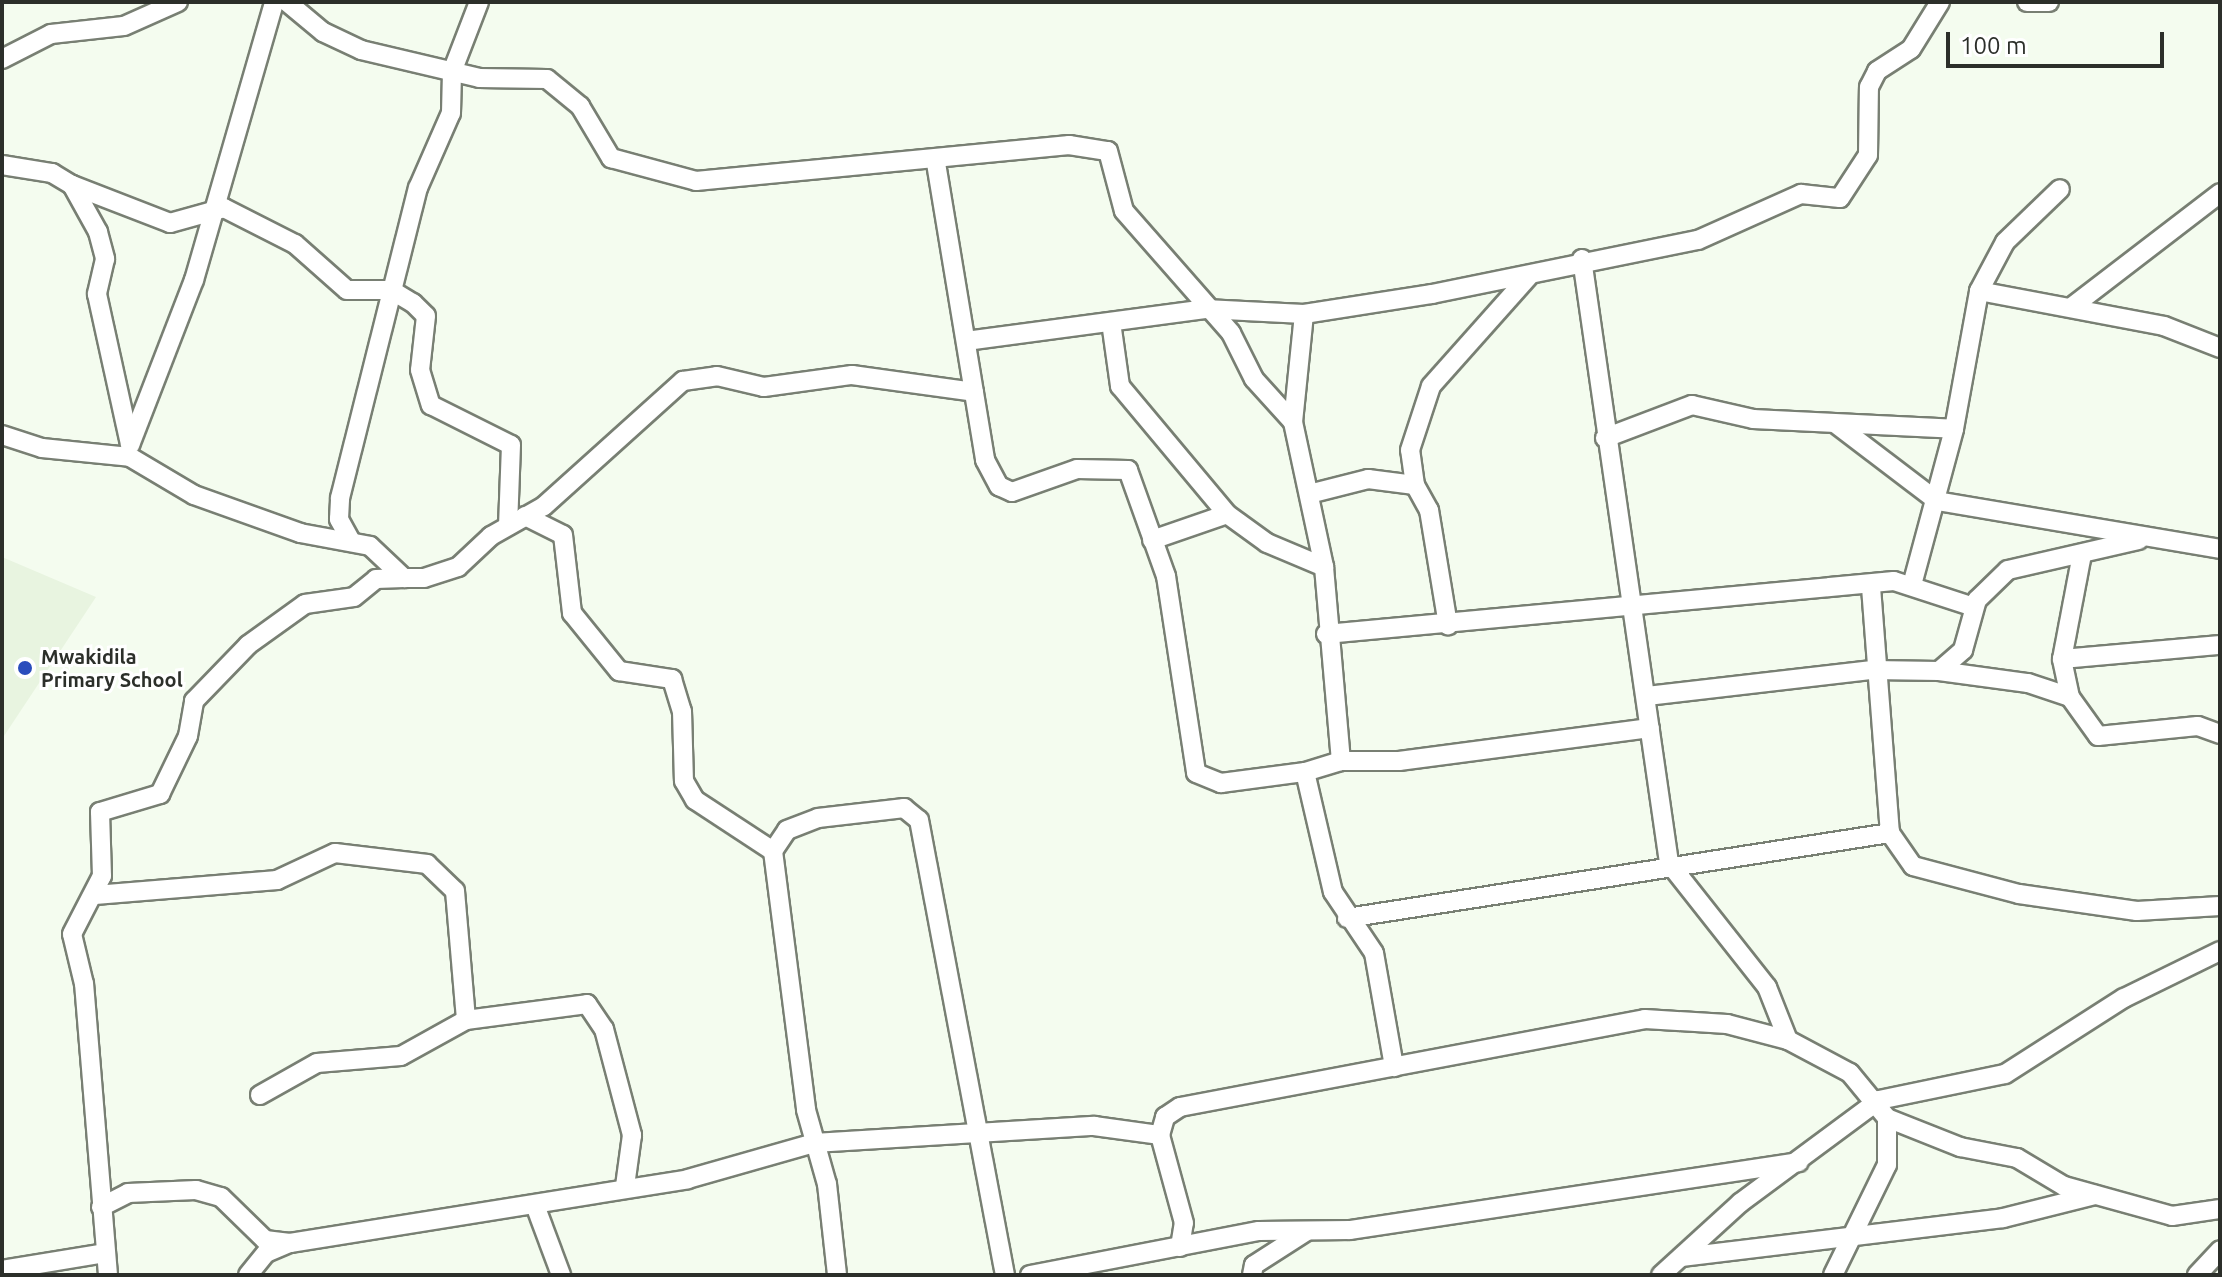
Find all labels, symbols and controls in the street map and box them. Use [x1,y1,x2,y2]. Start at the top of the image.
scale bar [1950,16,2168,66]
text: 100 m [1960,32,2027,59]
place label: Mwakidila Primary School [41,644,183,691]
marker: Mwakidila Primary School [16,659,34,677]

